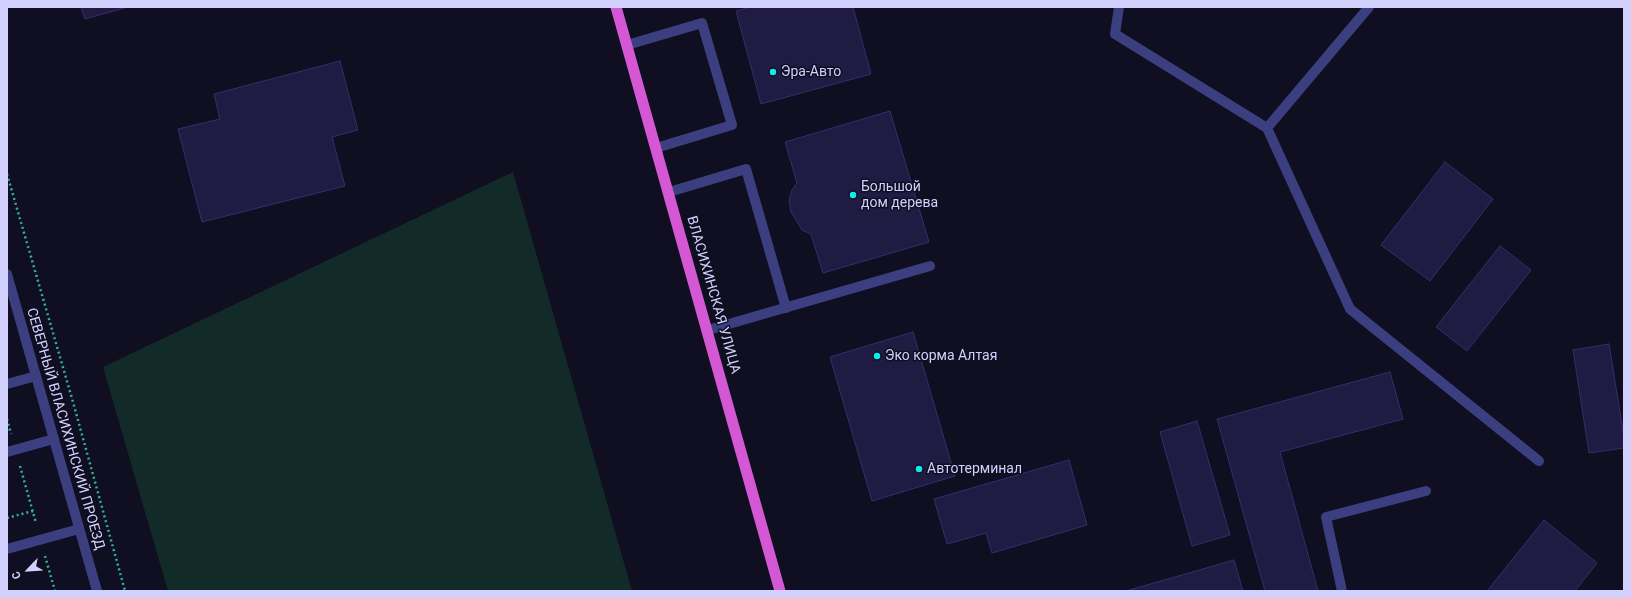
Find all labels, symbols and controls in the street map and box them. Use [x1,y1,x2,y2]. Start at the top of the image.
place label: Эра-Авто [781,64,841,80]
marker: Эра-Авто [768,67,778,77]
place label: Большой дом дерева [861,179,938,212]
marker: Большой дом дерева [848,190,858,200]
street label: ВЛАСИХИНСКАЯ УЛИЦА [682,214,744,376]
street label: СЕВЕРНЫЙ ВЛАСИХИНСКИЙ ПРОЕЗД [22,306,108,552]
place label: Эко корма Алтая [885,348,997,364]
marker: Эко корма Алтая [872,351,882,361]
place label: Автотерминал [927,461,1022,477]
marker: Автотерминал [914,464,924,474]
north arrow [8,550,48,590]
text: С [9,569,24,581]

